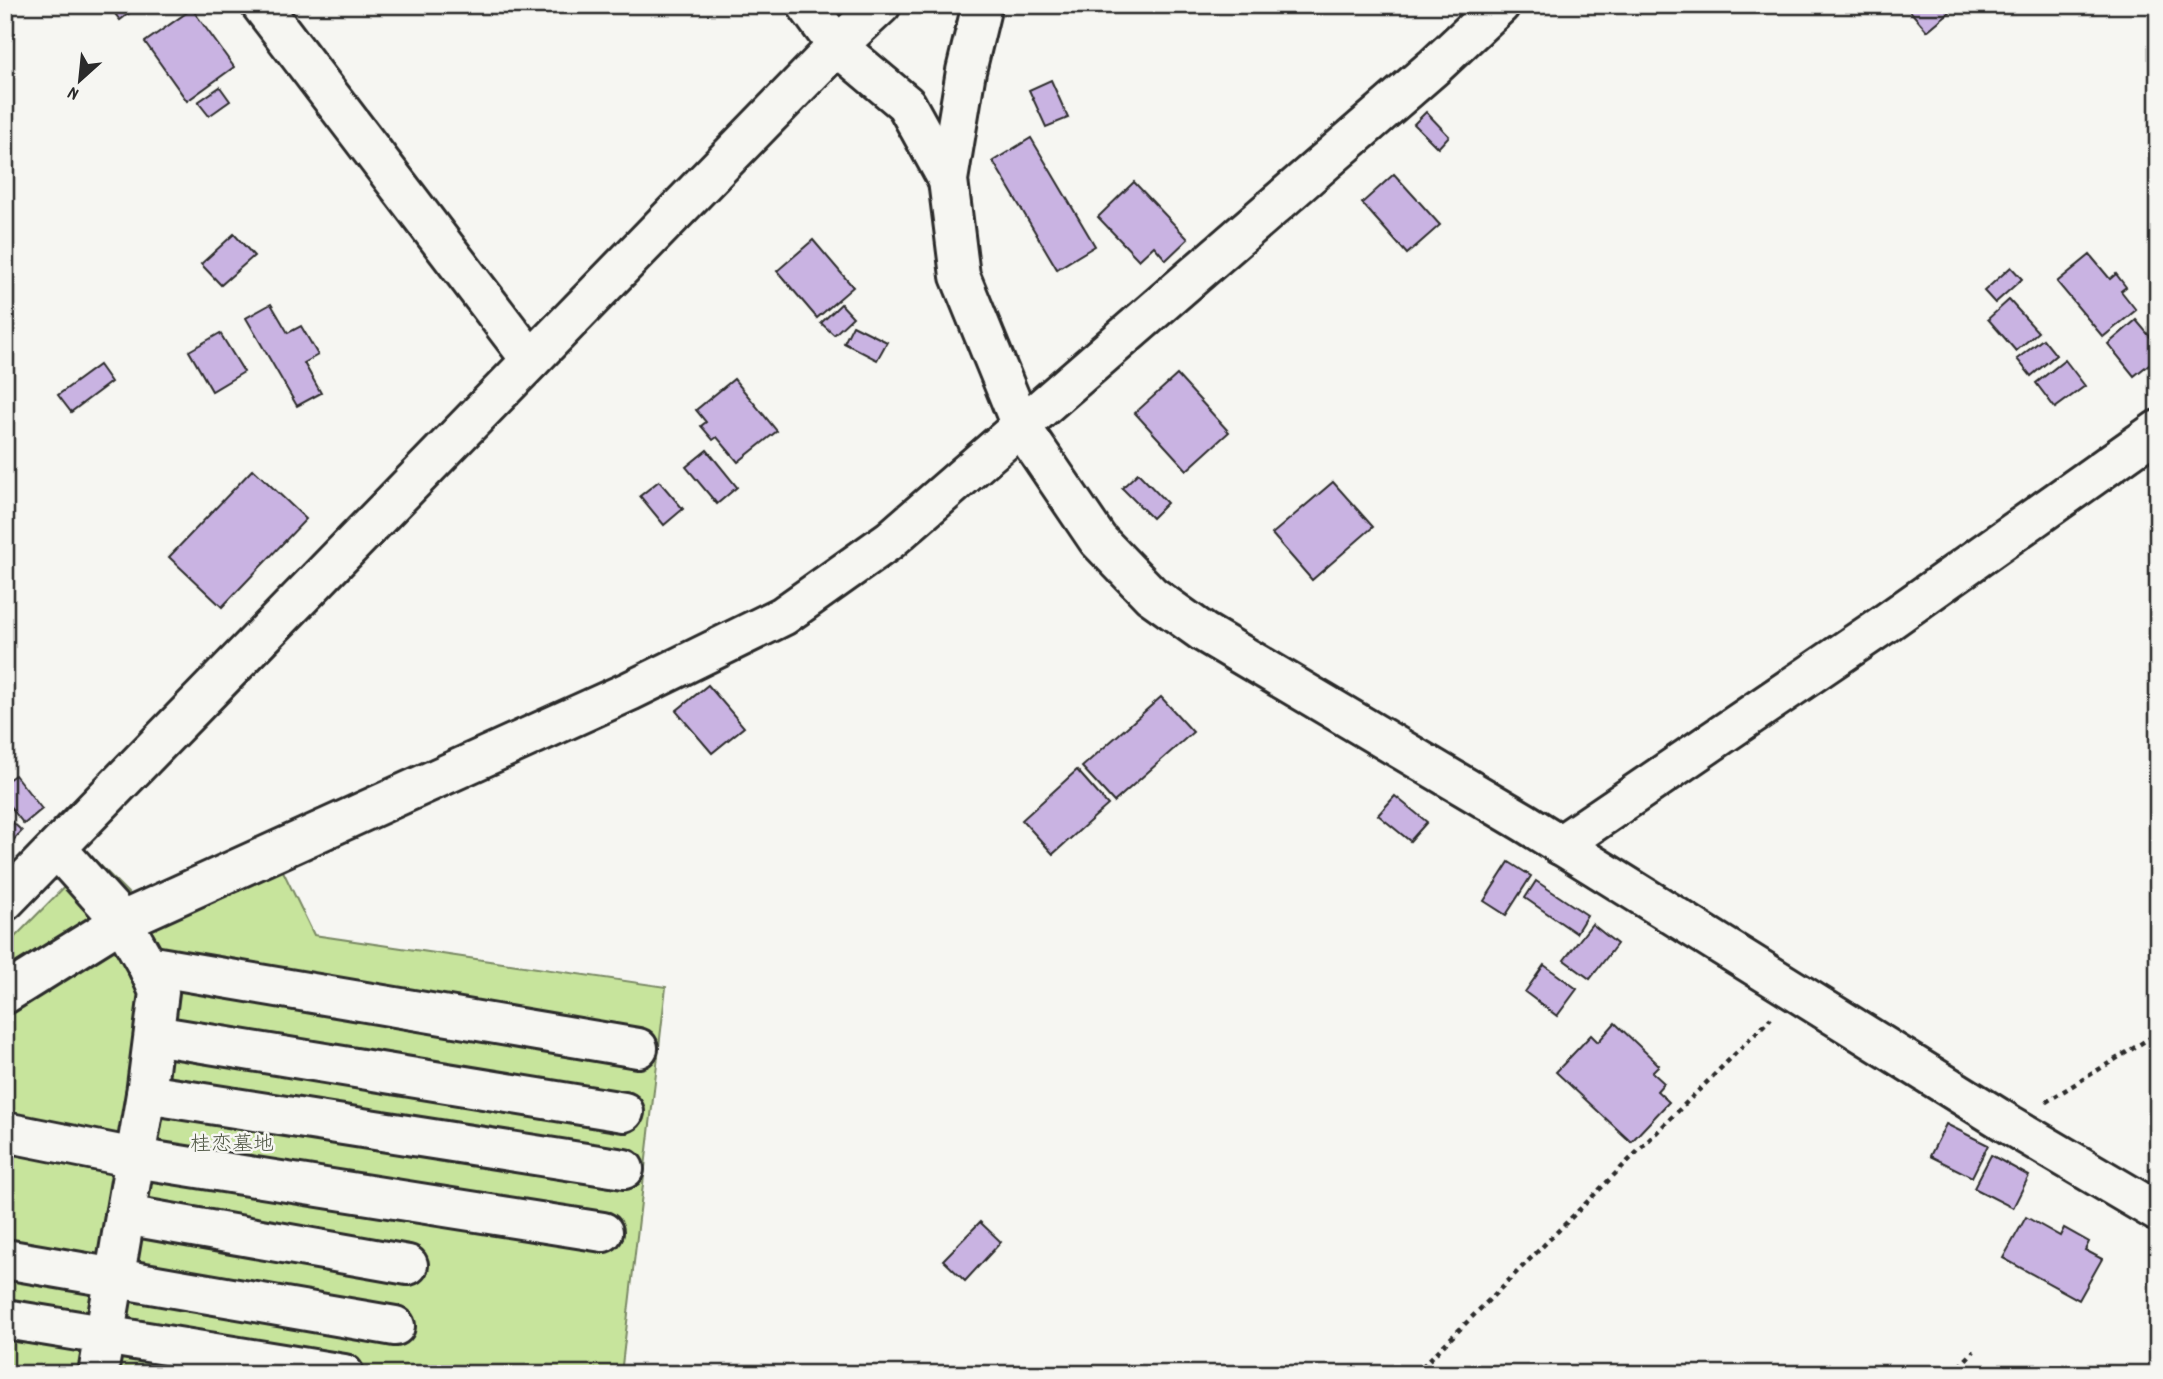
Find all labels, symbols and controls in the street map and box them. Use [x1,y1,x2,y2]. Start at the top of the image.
north arrow [46,46,116,116]
text: N [64,78,84,106]
park label: 桂恋墓地 [190,1131,274,1161]

